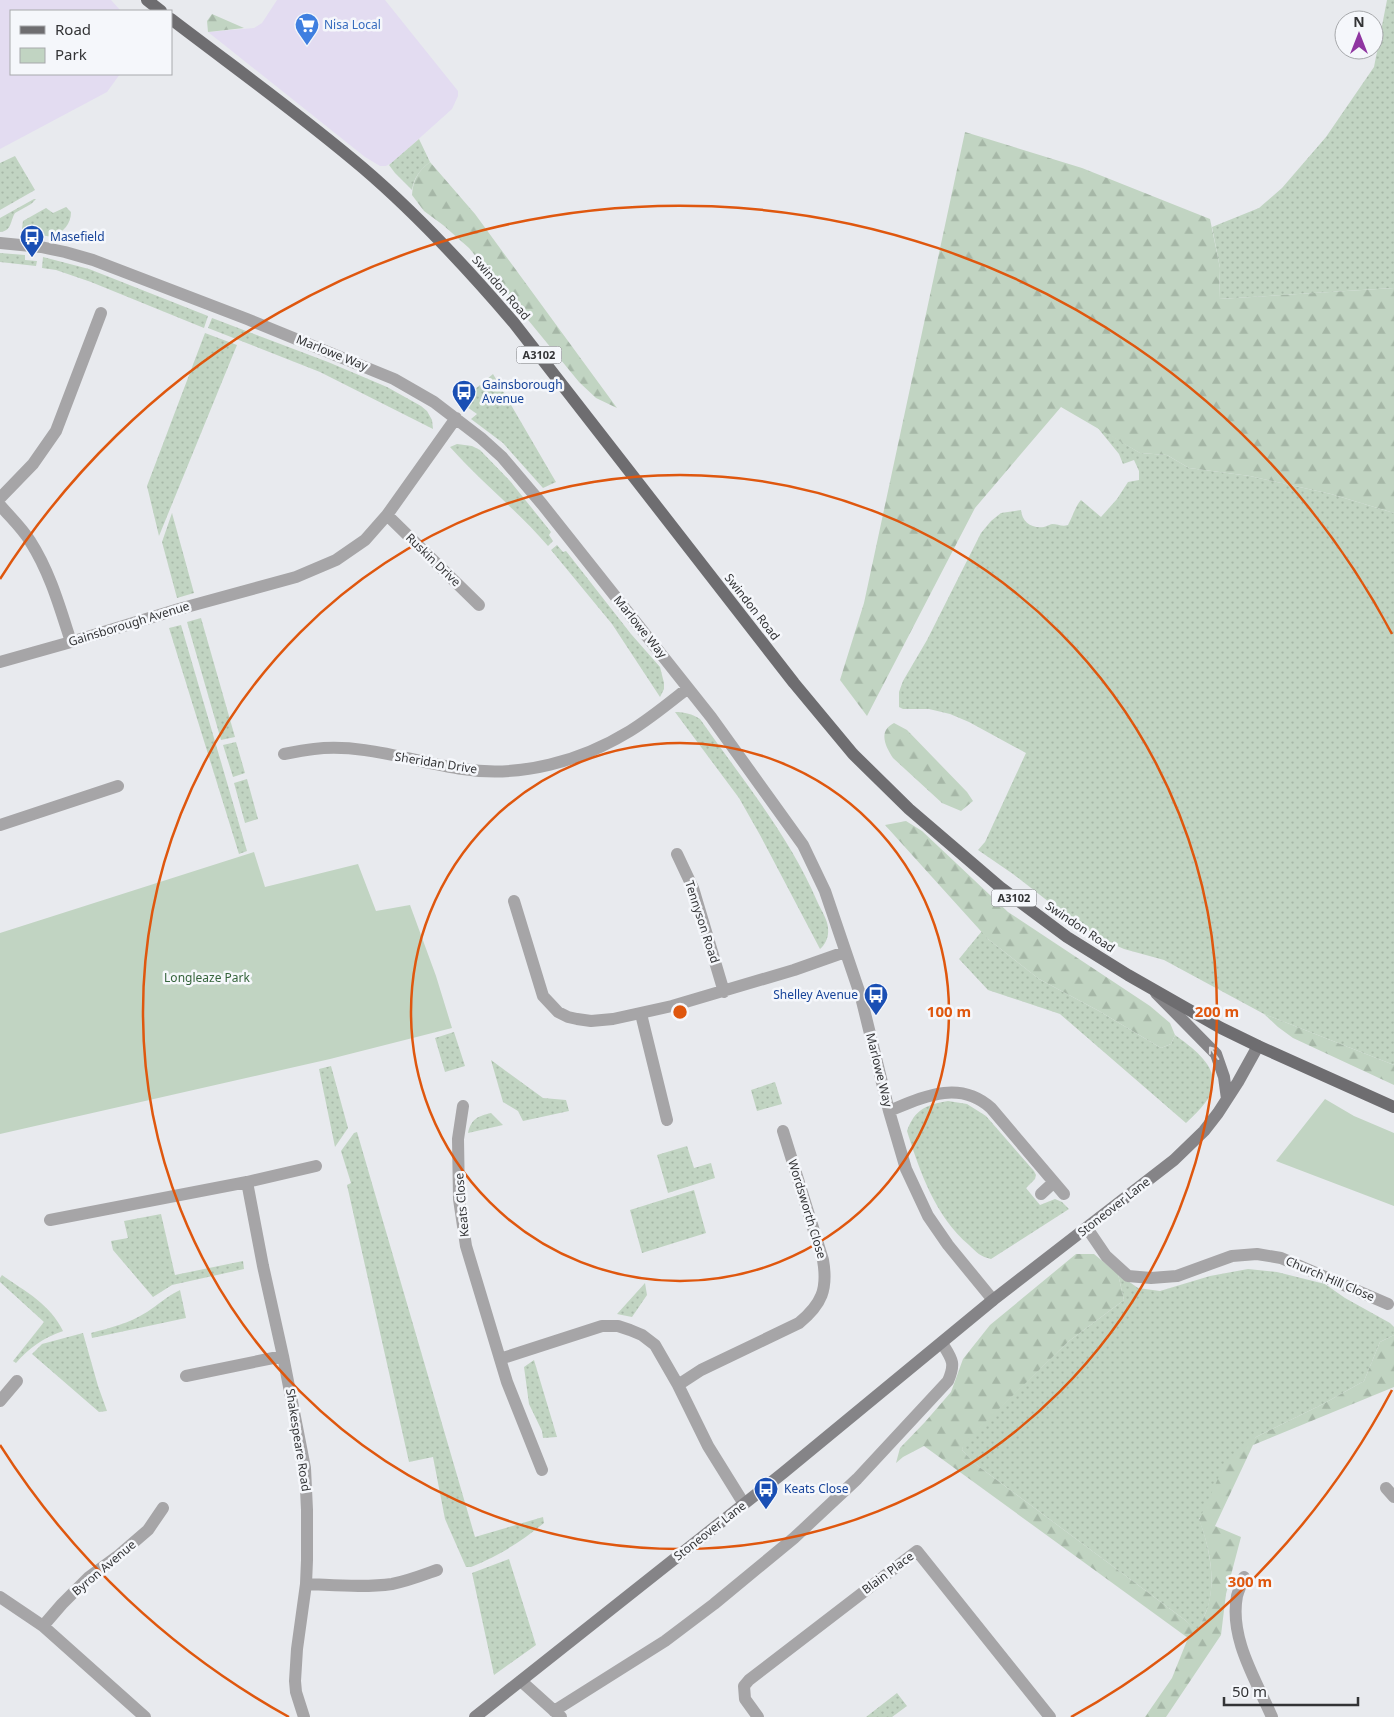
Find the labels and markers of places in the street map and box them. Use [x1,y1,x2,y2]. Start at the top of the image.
supermarket icon: Nisa Local [294,12,320,46]
place label: Nisa Local [324,16,381,33]
bus stop icon: Masefield [19,224,45,258]
place label: Masefield [50,228,105,245]
place label: Gainsborough Avenue [482,376,563,407]
bus stop icon: Gainsborough Avenue [451,379,477,413]
bus stop icon: Shelley Avenue [863,982,889,1016]
place label: Shelley Avenue [773,986,858,1003]
centre of rings [671,1003,689,1021]
bus stop icon: Keats Close [753,1476,779,1510]
place label: Keats Close [784,1480,849,1497]

